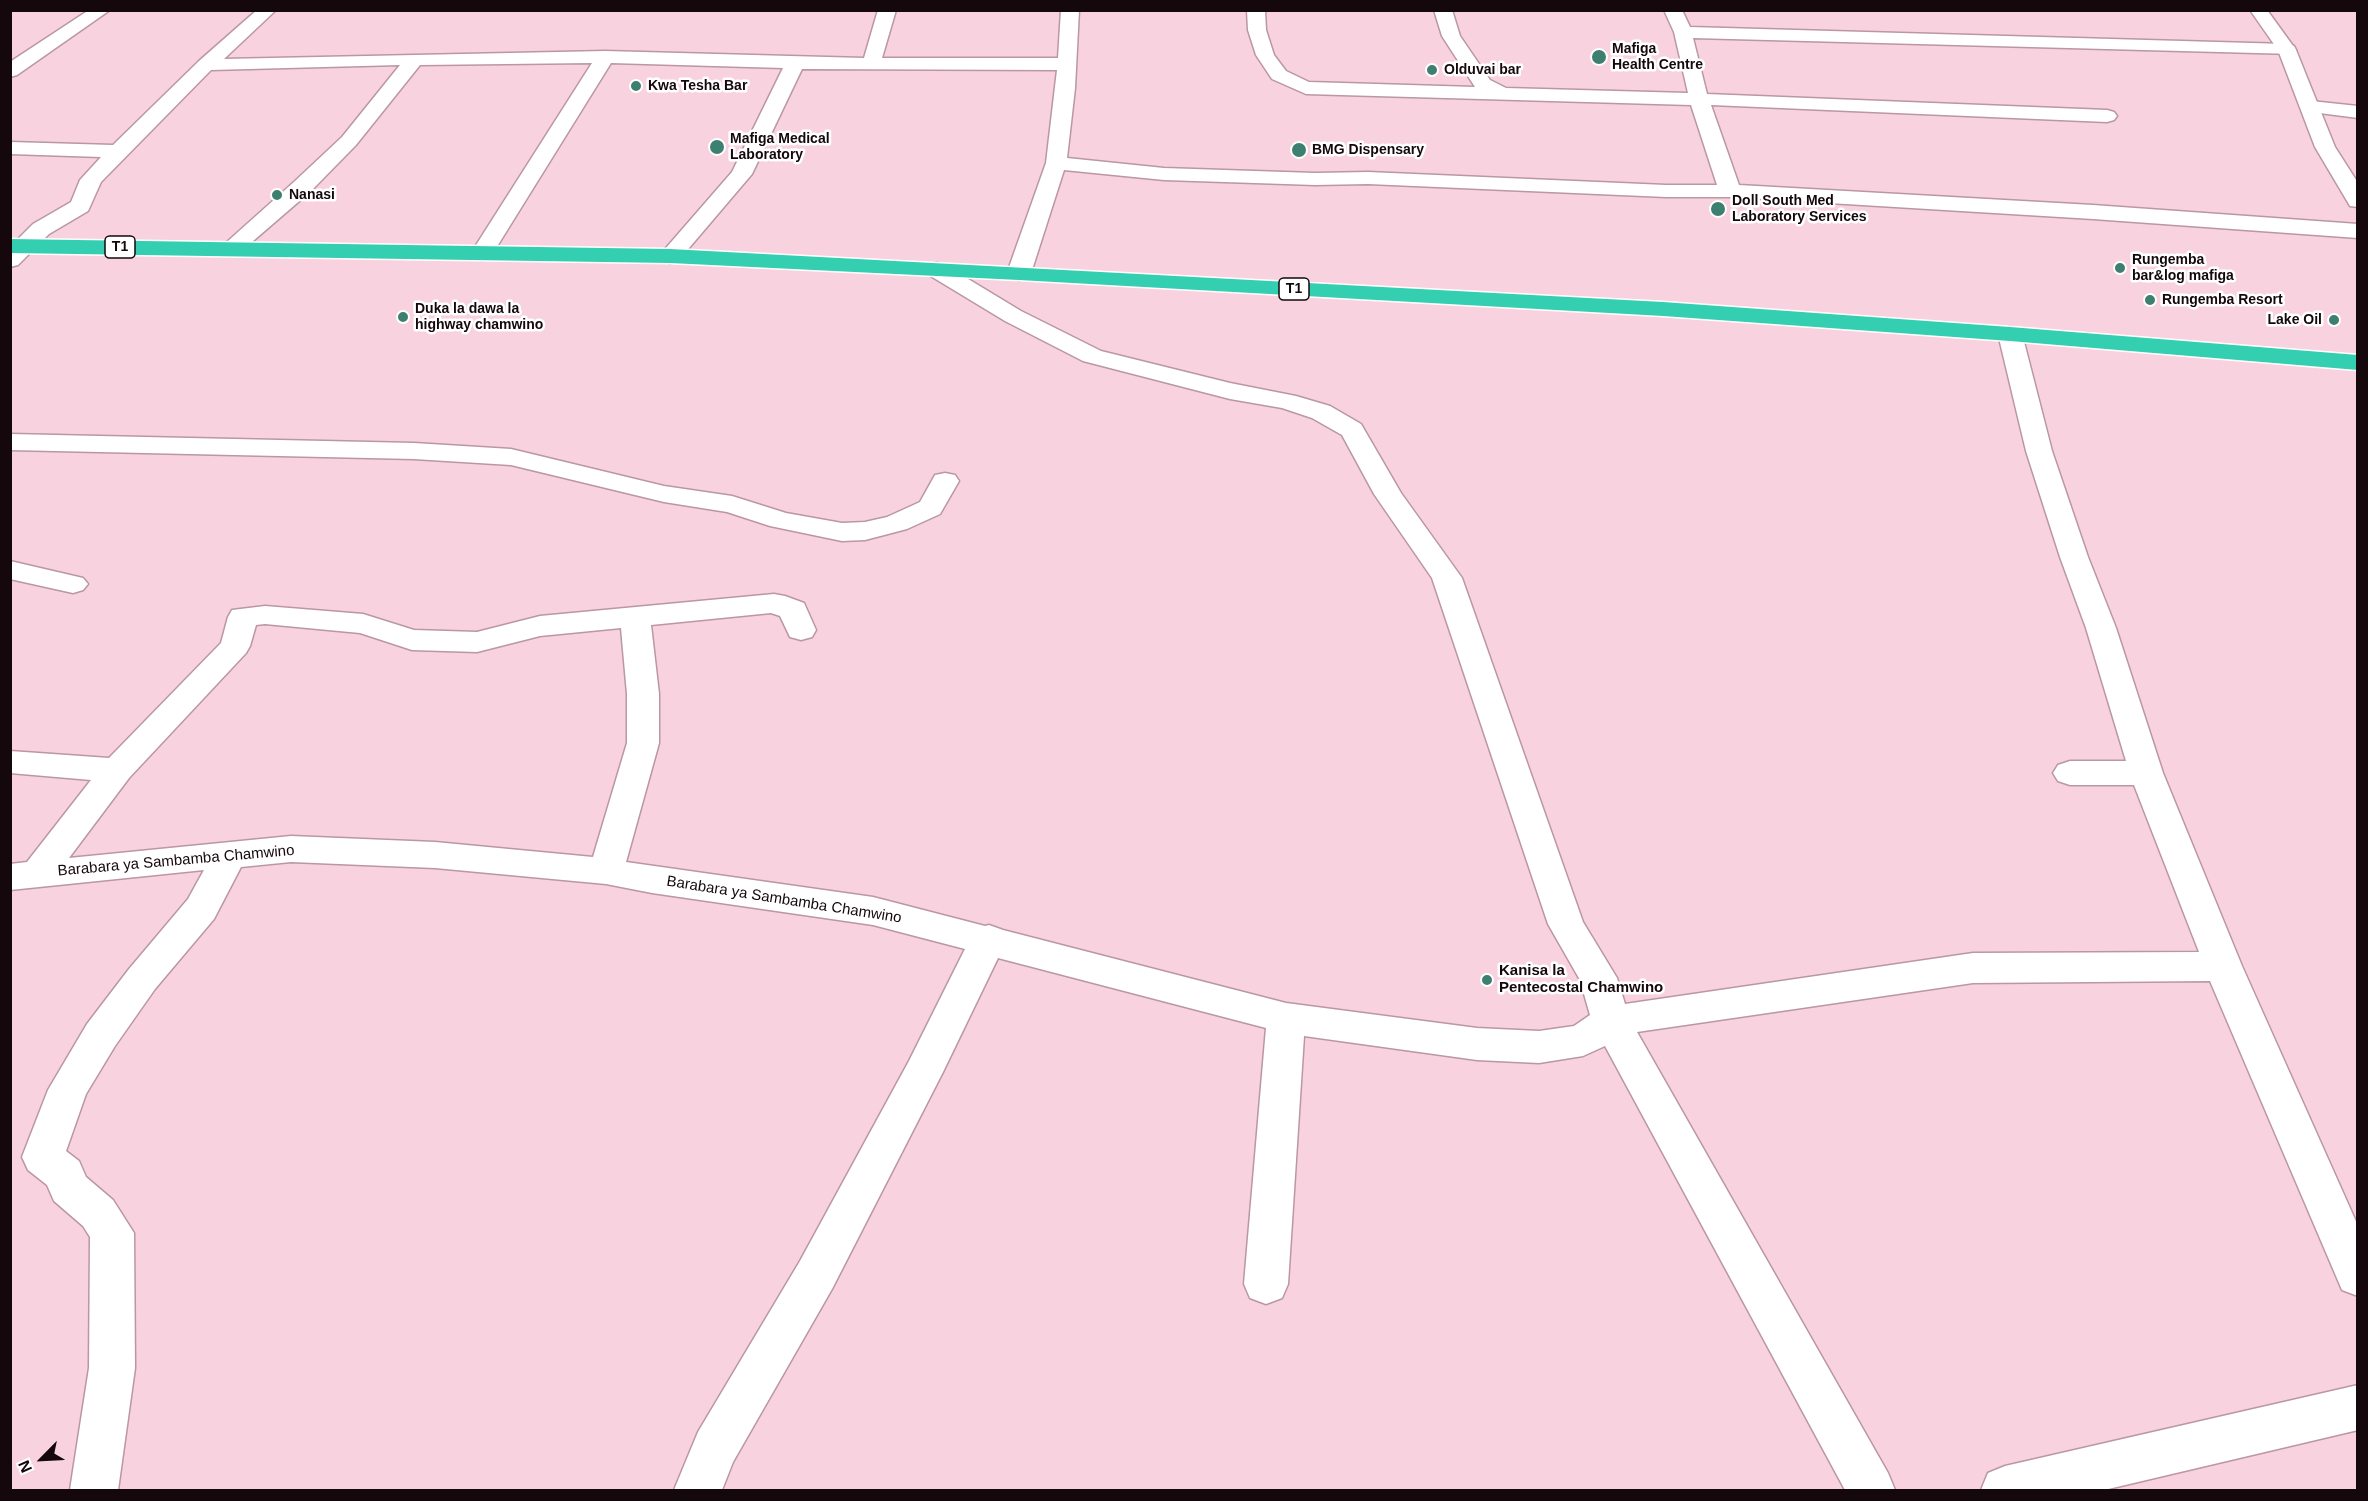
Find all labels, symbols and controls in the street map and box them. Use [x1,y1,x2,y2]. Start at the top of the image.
place label: Mafiga Health Centre [1612,41,1703,74]
marker: Mafiga Health Centre [1590,48,1608,66]
place label: Olduvai bar [1444,62,1521,78]
marker: Olduvai bar [1425,63,1439,77]
place label: Kwa Tesha Bar [648,78,747,94]
marker: Kwa Tesha Bar [629,79,643,93]
place label: Mafiga Medical Laboratory [730,131,830,164]
marker: Mafiga Medical Laboratory [708,138,726,156]
marker: BMG Dispensary [1290,141,1308,159]
place label: BMG Dispensary [1312,142,1424,158]
place label: Nanasi [289,187,335,203]
marker: Nanasi [270,188,284,202]
place label: Doll South Med Laboratory Services [1732,193,1867,226]
marker: Doll South Med Laboratory Services [1709,200,1727,218]
road number: T1 [105,236,135,258]
place label: Rungemba bar&log mafiga [2132,252,2234,284]
marker: Rungemba bar&log mafiga [2113,261,2127,275]
road number: T1 [1279,278,1309,300]
place label: Rungemba Resort [2162,292,2283,308]
marker: Rungemba Resort [2143,293,2157,307]
place label: Duka la dawa la highway chamwino [415,301,543,334]
marker: Duka la dawa la highway chamwino [396,310,410,324]
place label: Lake Oil [2268,312,2322,328]
marker: Lake Oil [2327,313,2341,327]
street label: Barabara ya Sambamba Chamwino [57,842,295,880]
street label: Barabara ya Sambamba Chamwino [665,873,903,927]
place label: Kanisa la Pentecostal Chamwino [1499,962,1663,997]
marker: Kanisa la Pentecostal Chamwino [1480,973,1494,987]
north arrow [12,1429,72,1489]
text: N [15,1458,35,1475]

